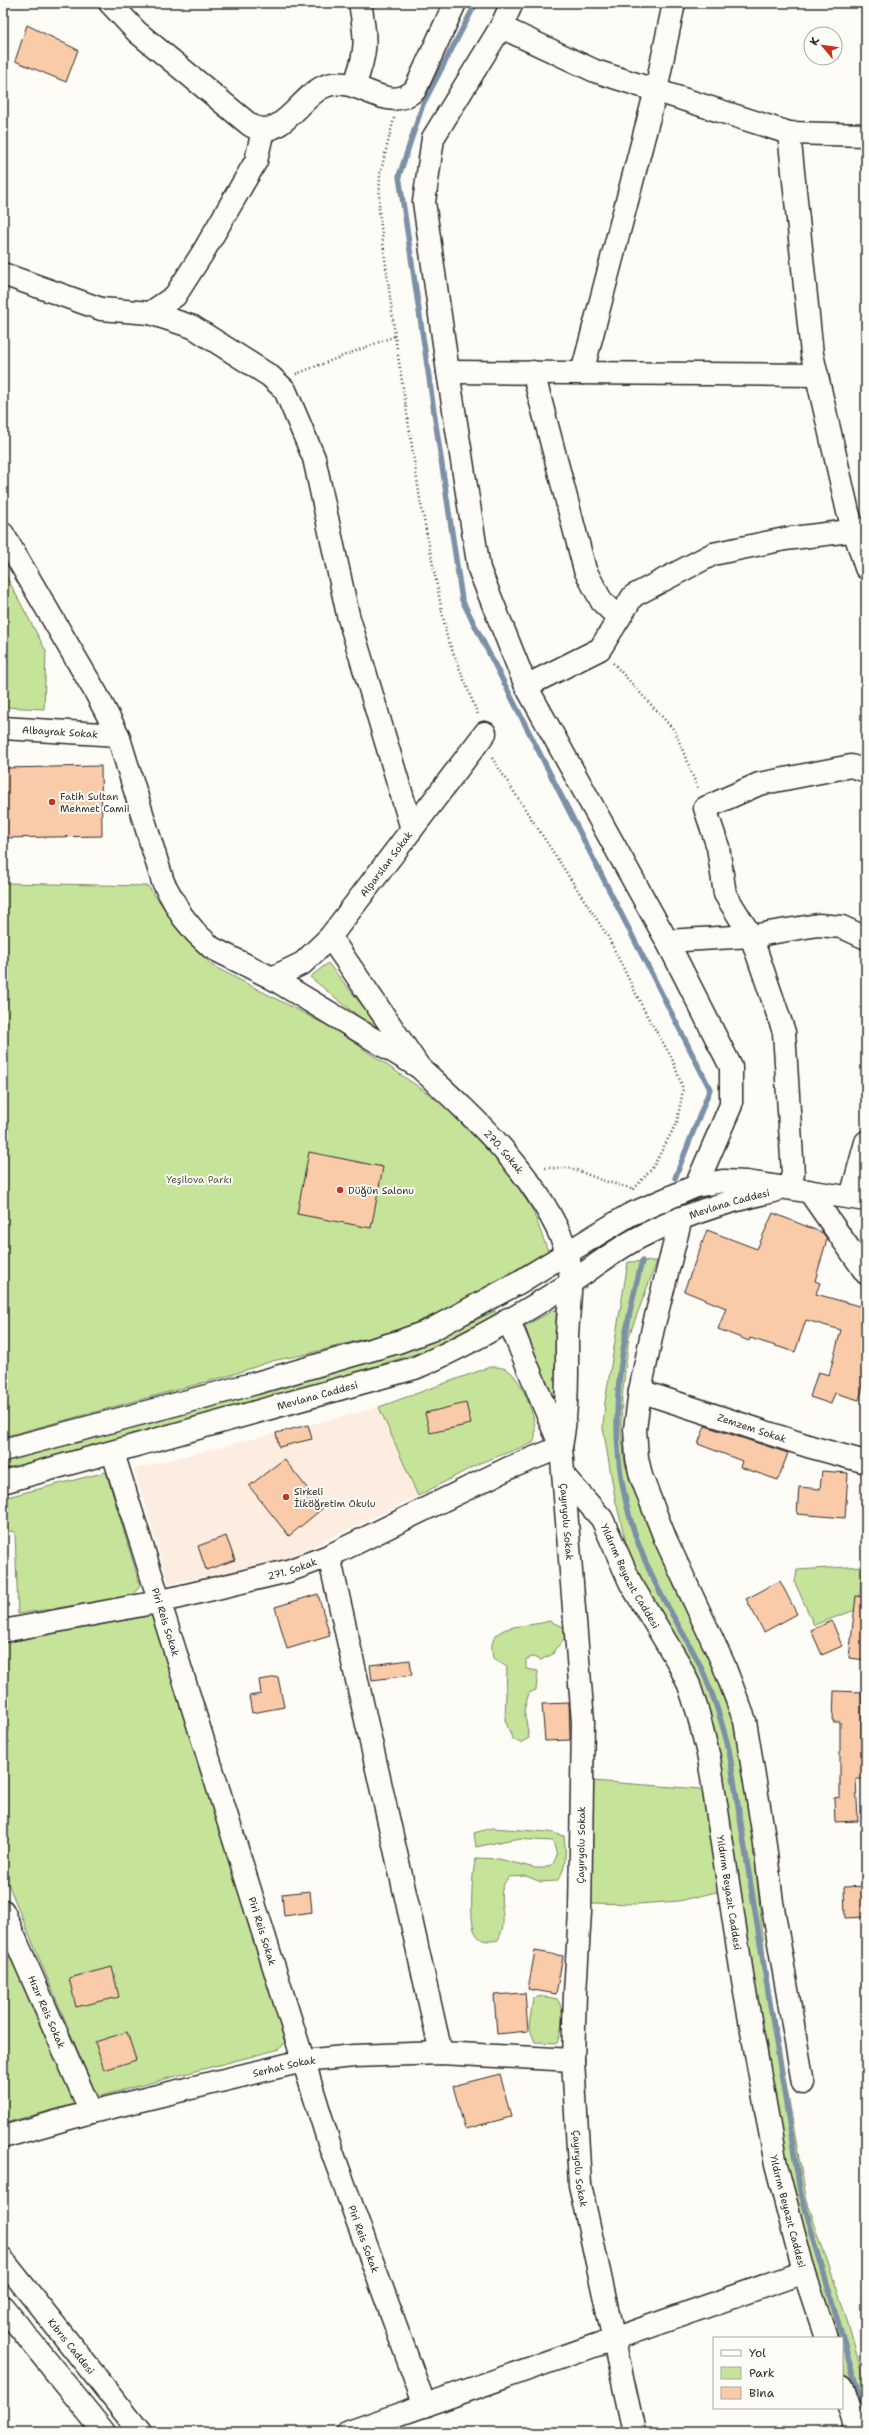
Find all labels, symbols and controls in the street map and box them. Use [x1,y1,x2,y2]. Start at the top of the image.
north arrow [803,26,843,66]
text: K [806,34,823,48]
street label: Albayrak Sokak [22,723,99,740]
place label: Fatih Sultan Mehmet Camii [60,790,130,815]
marker: Fatih Sultan Mehmet Camii [47,797,57,807]
street label: Alparslan Sokak [357,828,415,899]
street label: 270. Sokak [482,1127,527,1176]
park label: Yeşilova Parkı [166,1173,232,1186]
place label: Düğün Salonu [348,1184,414,1197]
marker: Düğün Salonu [335,1185,345,1195]
street label: Mevlana Caddesi [687,1186,771,1221]
street label: Mevlana Caddesi [275,1378,359,1412]
street label: Zemzem Sokak [716,1410,789,1445]
street label: Çayıryolu Sokak [557,1483,577,1561]
place label: Sirkeli İlköğretim Okulu [294,1485,376,1510]
marker: Sirkeli İlköğretim Okulu [281,1492,291,1502]
street label: Yıldırım Beyazıt Caddesi [598,1521,663,1631]
street label: 271. Sokak [266,1554,319,1582]
street label: Piri Reis Sokak [149,1586,183,1658]
street label: Çayıryolu Sokak [574,1806,588,1884]
street label: Yıldırım Beyazıt Caddesi [714,1834,745,1951]
street label: Piri Reis Sokak [246,1895,280,1967]
street label: Hızır Reis Sokak [25,1973,69,2050]
street label: Serhat Sokak [251,2053,316,2079]
street label: Çayıryolu Sokak [570,2130,591,2208]
street label: Yıldırım Beyazıt Caddesi [768,2154,809,2269]
street label: Piri Reis Sokak [346,2203,382,2275]
street label: Kıbrıs Caddesi [45,2315,98,2377]
legend [713,2337,843,2409]
text: Yol [749,2345,766,2361]
text: Park [749,2365,775,2381]
text: Bina [749,2385,775,2401]

